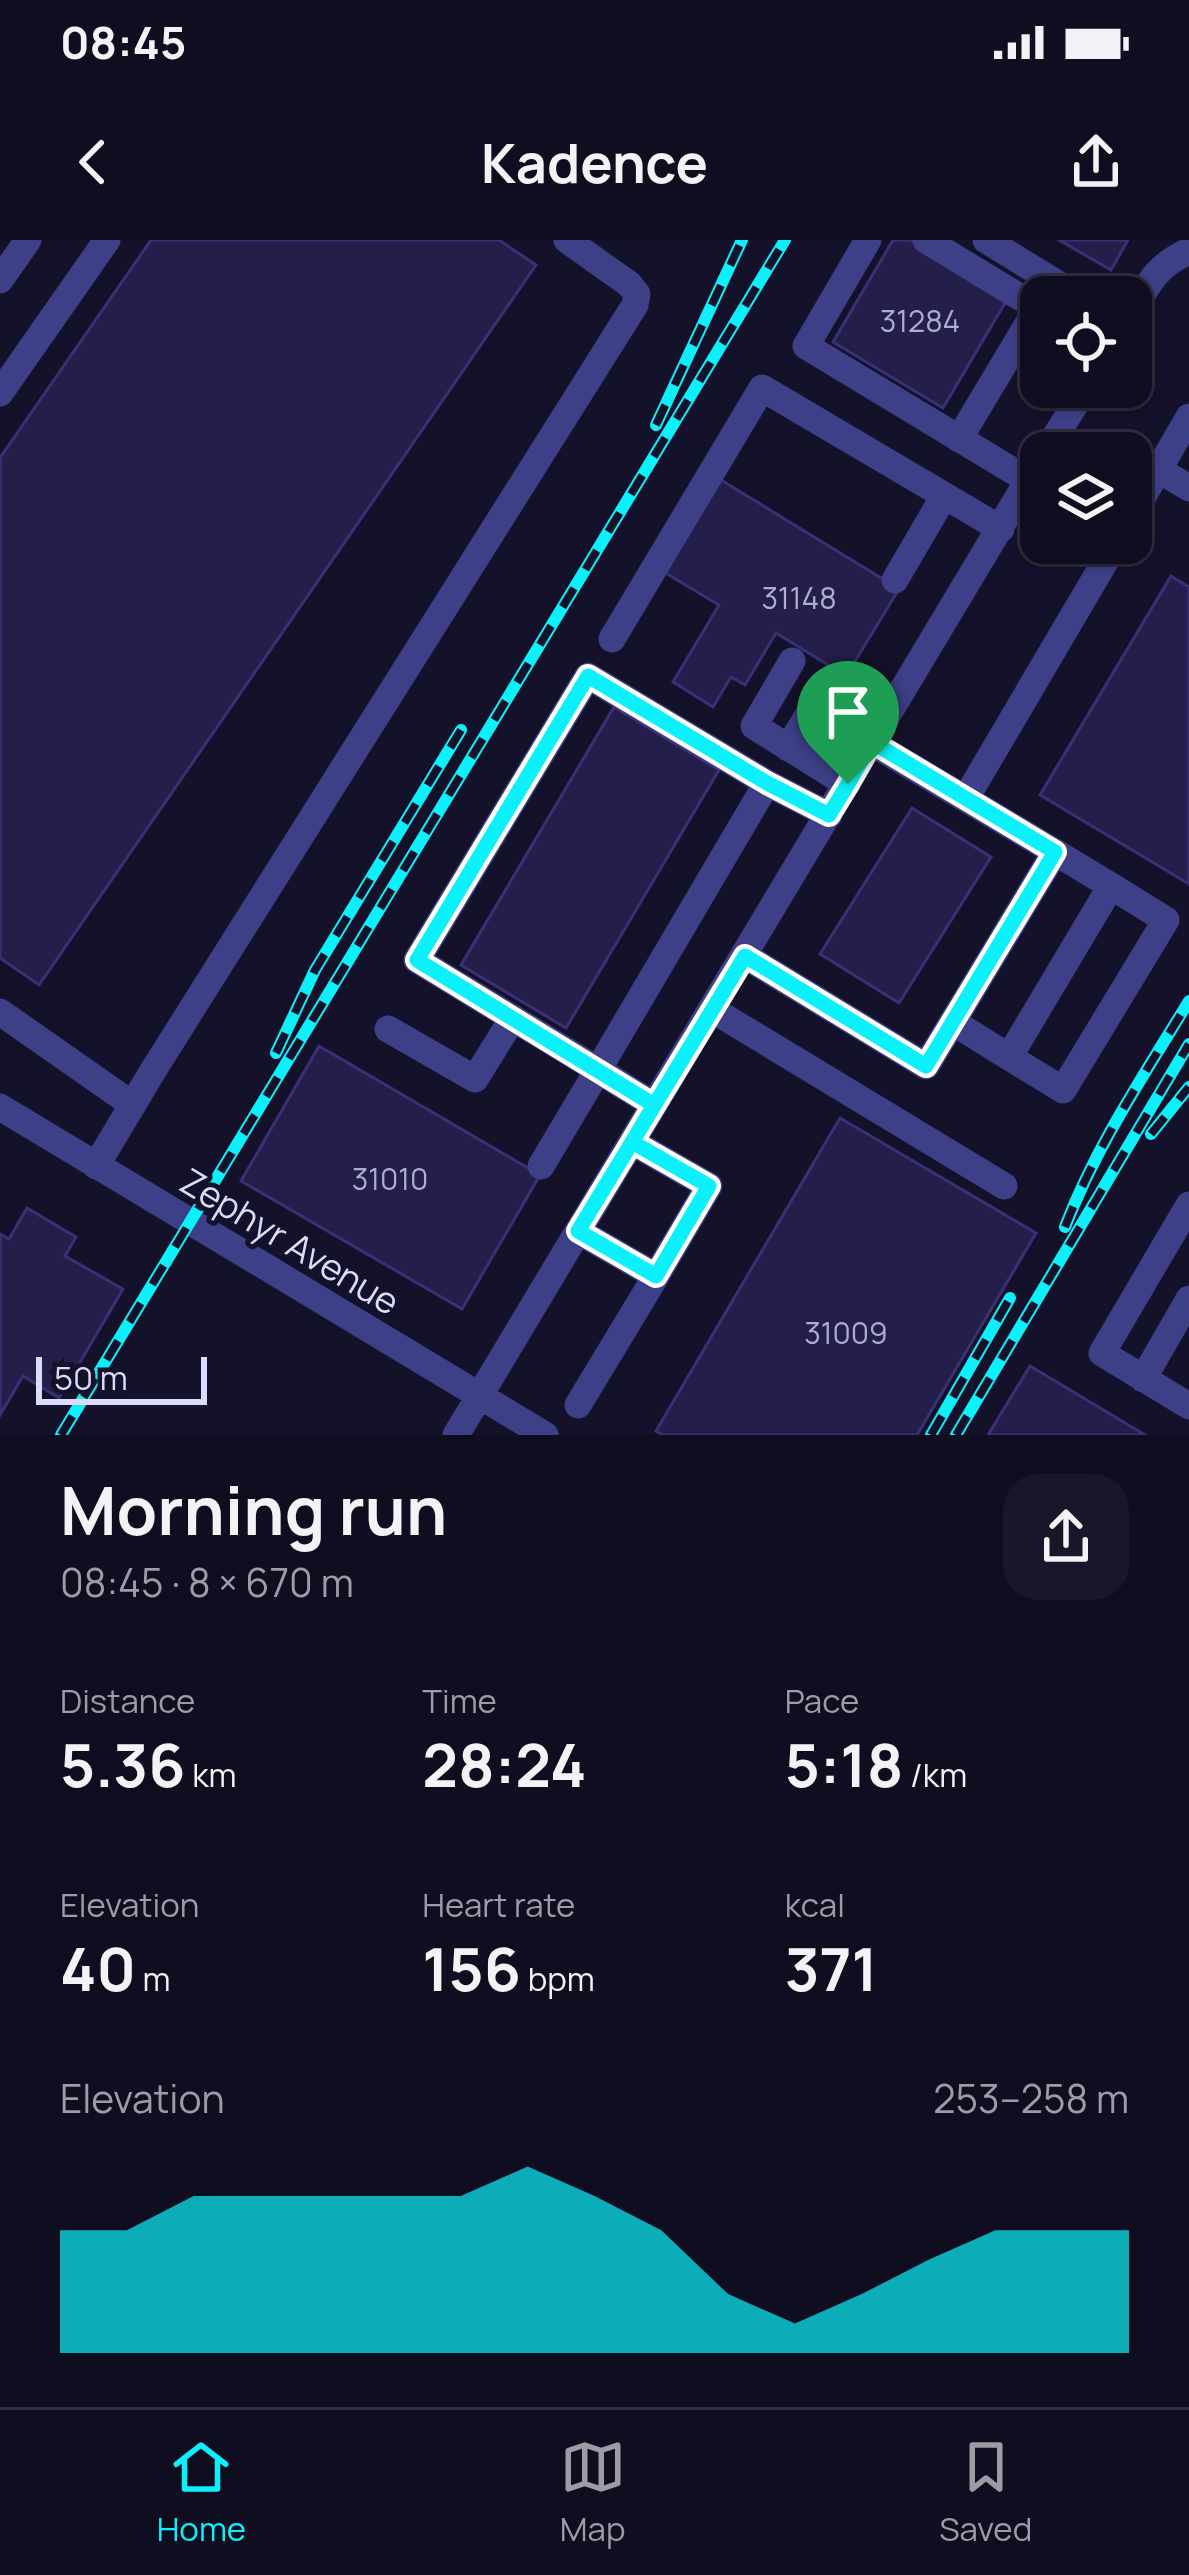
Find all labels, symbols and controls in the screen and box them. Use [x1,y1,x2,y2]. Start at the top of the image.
text: 08:45 [60,11,186,73]
text: Kadence [481,125,708,199]
icon: back [60,129,126,195]
icon: share [1063,129,1129,195]
map controls [1020,276,1152,564]
button: locate [1020,276,1152,408]
house number: 31284 [880,300,960,341]
button: layers [1020,432,1152,564]
house number: 31148 [761,577,837,618]
pin [797,661,899,784]
icon: arrive [815,679,881,745]
street label: Zephyr Avenue [171,1156,409,1326]
house number: 31010 [352,1158,428,1199]
house number: 31009 [804,1312,888,1353]
scale bar [36,1351,207,1404]
text: 50 m [54,1355,128,1400]
text: Morning run [60,1465,447,1555]
button: share [1003,1474,1129,1600]
text: 08:45 · 8 × 670 m [60,1555,354,1609]
text: Distance [60,1678,195,1723]
text: Time [422,1678,497,1723]
text: Pace [785,1678,859,1723]
text: 5.36 [60,1723,186,1805]
text: 28:24 [422,1723,586,1805]
text: 5:18 [785,1723,903,1805]
text: km [186,1752,237,1797]
text: /km [903,1752,967,1797]
text: Elevation [60,1882,199,1927]
text: Heart rate [422,1882,575,1927]
text: kcal [785,1882,845,1927]
text: 40 [60,1927,136,2009]
text: 156 [422,1927,521,2009]
text: 371 [785,1927,878,2009]
text: m [136,1956,171,2001]
text: bpm [521,1956,595,2001]
text: Elevation [60,2071,225,2125]
text: 253–258 m [933,2071,1129,2125]
tab: Home [157,2434,246,2551]
tab: Map [560,2434,626,2551]
tab: Saved [939,2434,1032,2551]

